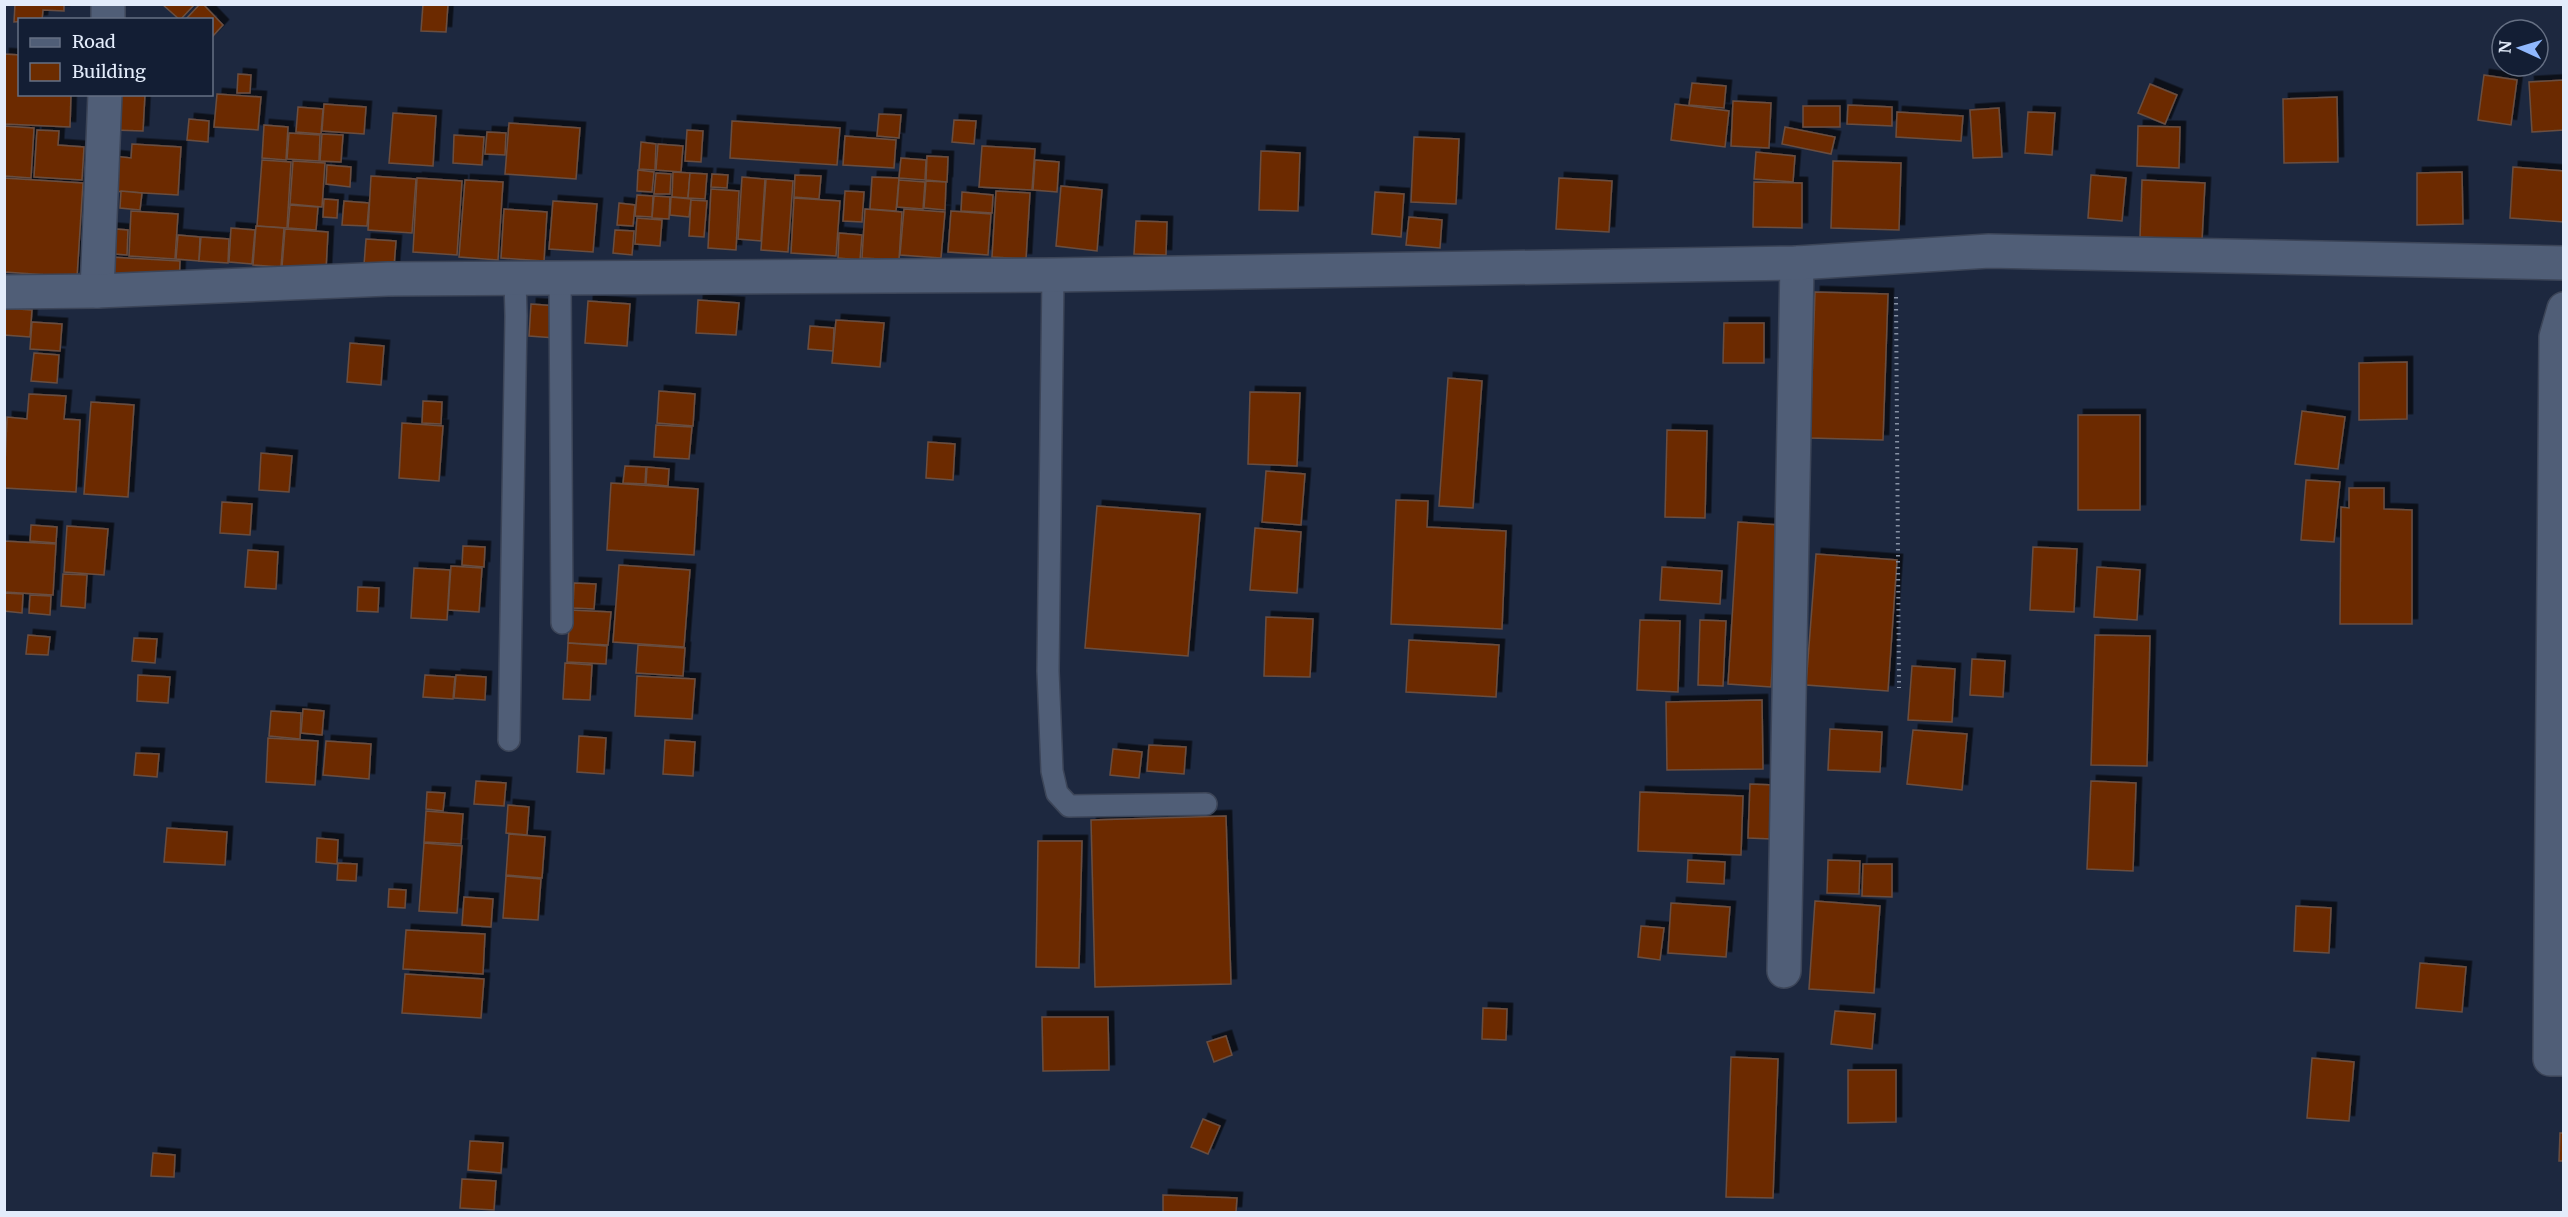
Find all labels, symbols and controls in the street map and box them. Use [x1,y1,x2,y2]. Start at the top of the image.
legend [18,18,213,96]
north arrow [2490,18,2550,78]
text: Road [72,30,116,53]
text: N [2495,40,2515,54]
text: Building [72,60,146,83]

